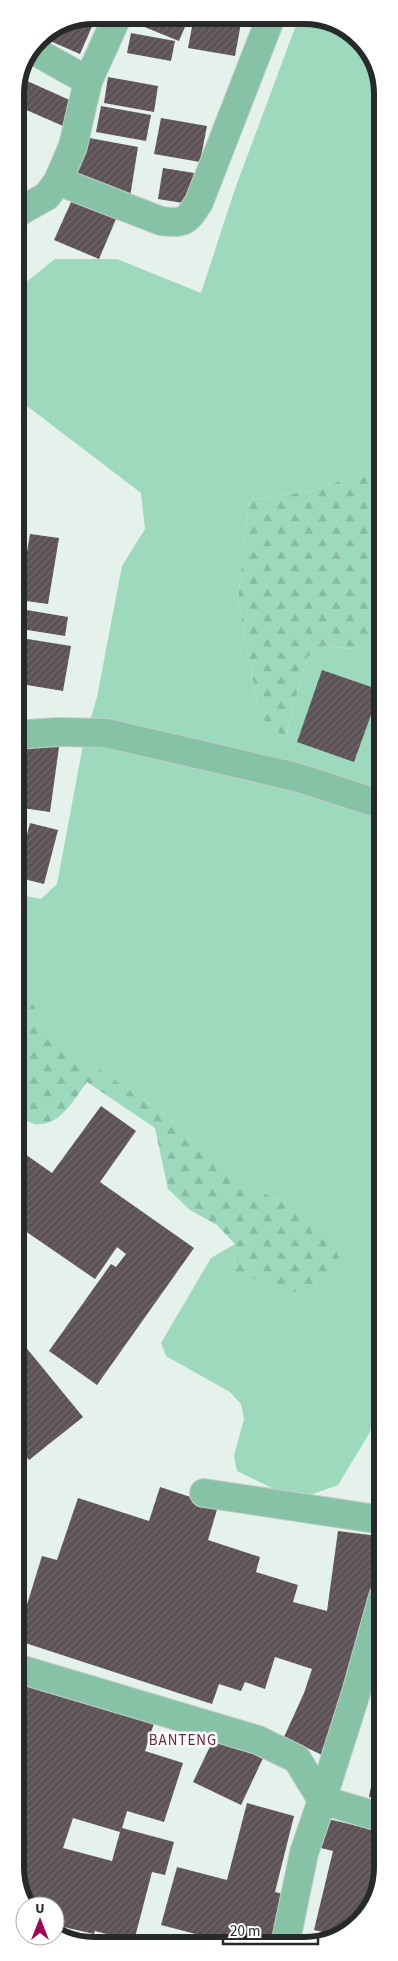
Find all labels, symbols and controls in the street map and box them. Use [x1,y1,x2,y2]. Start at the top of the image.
district label: BANTENG [149,1730,217,1751]
north arrow [15,1896,65,1946]
text: U [35,1899,45,1919]
scale bar [223,1914,318,1946]
text: 20 m [230,1921,260,1942]

